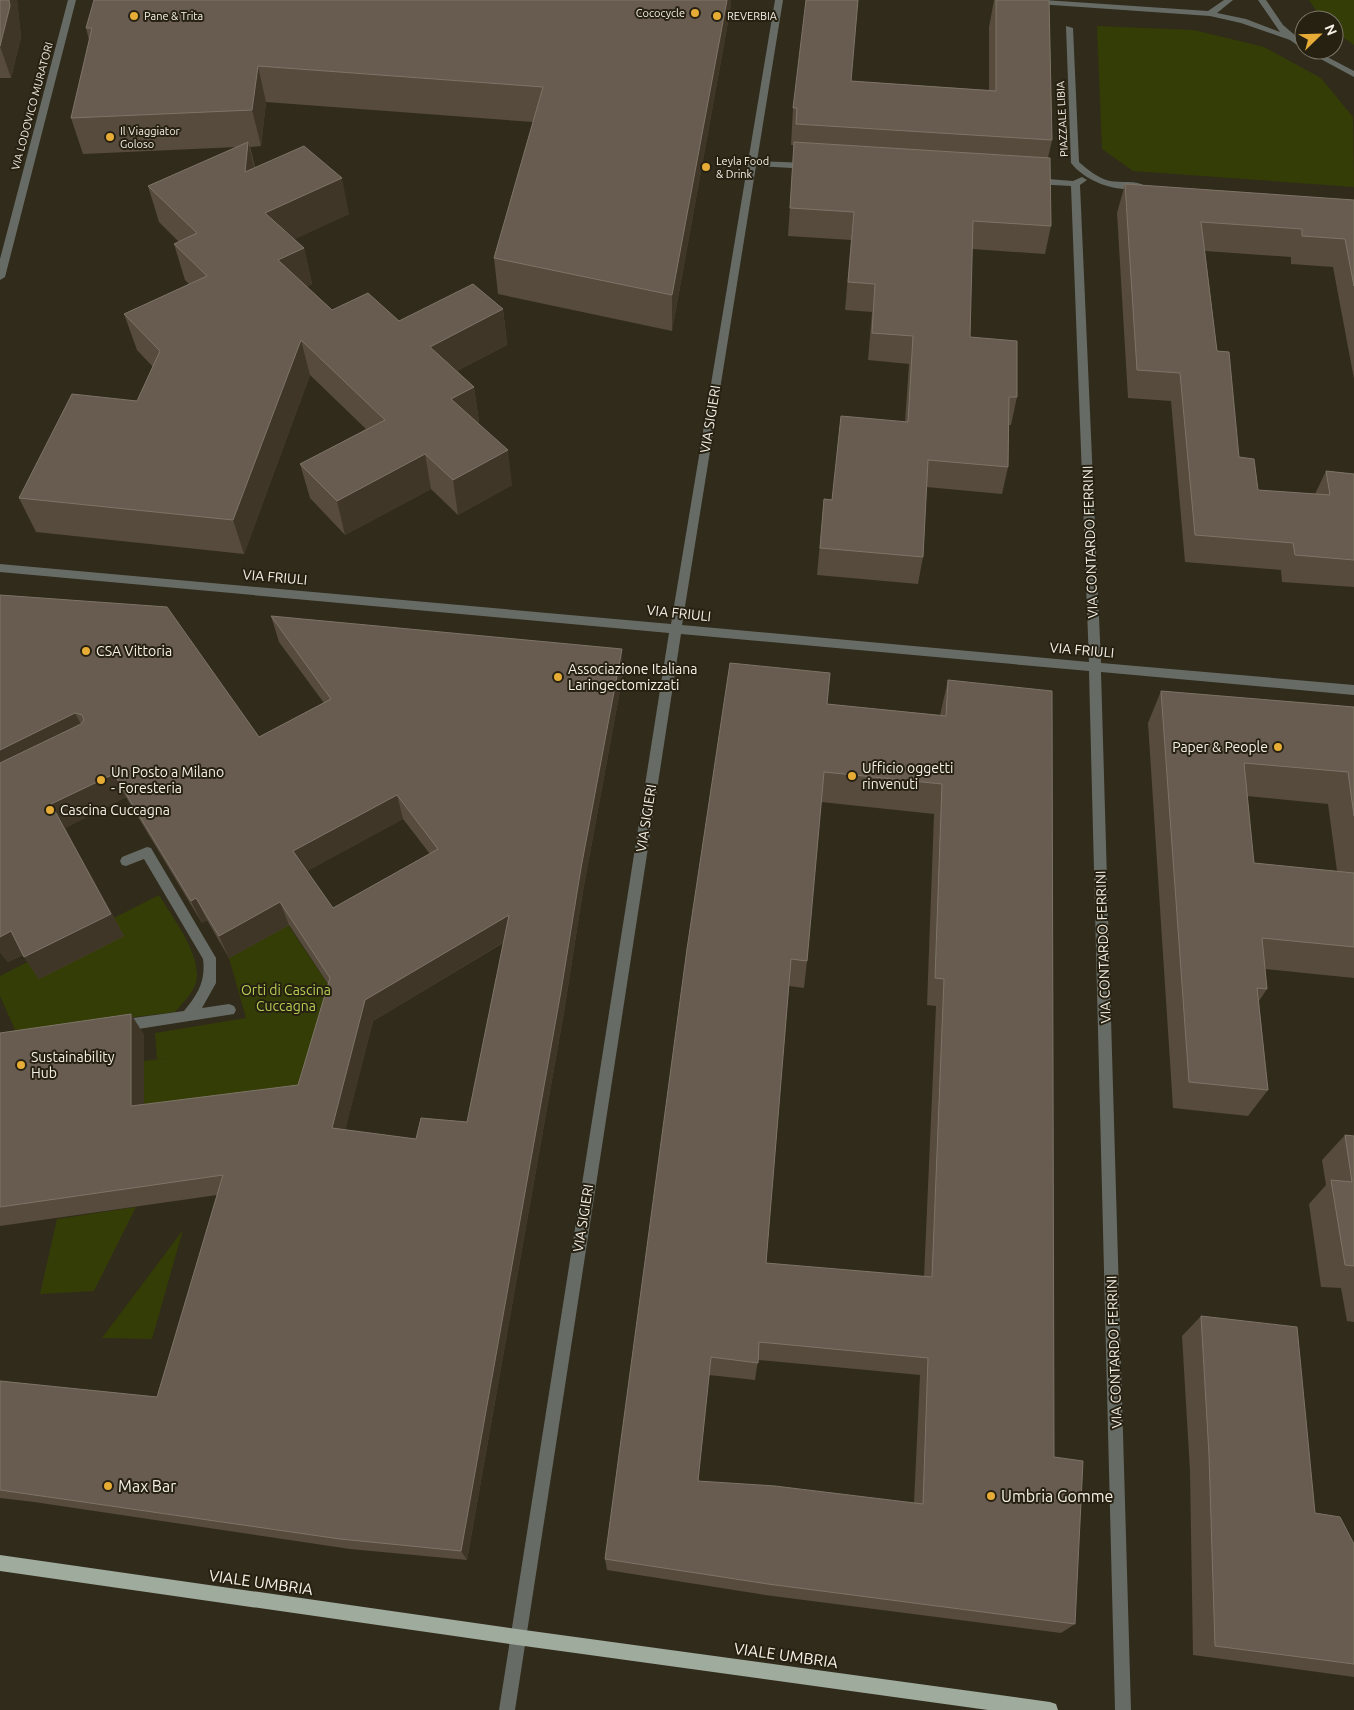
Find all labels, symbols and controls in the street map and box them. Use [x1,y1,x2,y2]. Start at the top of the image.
place label: Cococycle [636,7,685,19]
marker: Cococycle [689,7,701,19]
marker: Pane & Trita [128,10,140,22]
place label: Pane & Trita [144,10,203,22]
marker: REVERBIA [711,10,723,22]
place label: REVERBIA [727,10,778,22]
north arrow [1294,10,1344,60]
text: N [1322,22,1340,38]
street label: VIA LODOVICO MURATORI [9,41,55,171]
street label: PIAZZALE LIBIA [1054,80,1070,157]
place label: Il Viaggiator Goloso [120,125,181,150]
marker: Il Viaggiator Goloso [104,131,116,143]
place label: Leyla Food & Drink [716,155,769,180]
marker: Leyla Food & Drink [700,161,712,173]
street label: VIA SIGIERI [697,384,723,454]
street label: VIA CONTARDO FERRINI [1079,465,1101,619]
street label: VIA FRIULI [242,566,308,588]
street label: VIA FRIULI [646,602,712,624]
street label: VIA FRIULI [1049,639,1115,661]
place label: CSA Vittoria [96,643,172,659]
marker: CSA Vittoria [80,645,92,657]
place label: Associazione Italiana Laringectomizzati [568,661,697,693]
marker: Associazione Italiana Laringectomizzati [552,671,564,683]
place label: Paper & People [1172,739,1268,755]
marker: Paper & People [1272,741,1284,753]
place label: Ufficio oggetti rinvenuti [862,760,953,792]
place label: Un Posto a Milano - Foresteria [111,764,224,796]
marker: Ufficio oggetti rinvenuti [846,770,858,782]
marker: Un Posto a Milano - Foresteria [95,774,107,786]
street label: VIA SIGIERI [633,783,659,853]
place label: Cascina Cuccagna [60,802,170,818]
marker: Cascina Cuccagna [44,804,56,816]
street label: VIA CONTARDO FERRINI [1092,870,1114,1024]
park label: Orti di Cascina Cuccagna [241,982,331,1014]
place label: Sustainability Hub [31,1049,115,1081]
marker: Sustainability Hub [15,1059,27,1071]
street label: VIA SIGIERI [570,1183,596,1253]
street label: VIA CONTARDO FERRINI [1103,1275,1125,1429]
place label: Max Bar [118,1477,176,1495]
marker: Max Bar [102,1480,114,1492]
place label: Umbria Gomme [1001,1487,1113,1505]
marker: Umbria Gomme [985,1490,997,1502]
street label: VIALE UMBRIA [208,1566,315,1598]
street label: VIALE UMBRIA [733,1639,840,1671]

